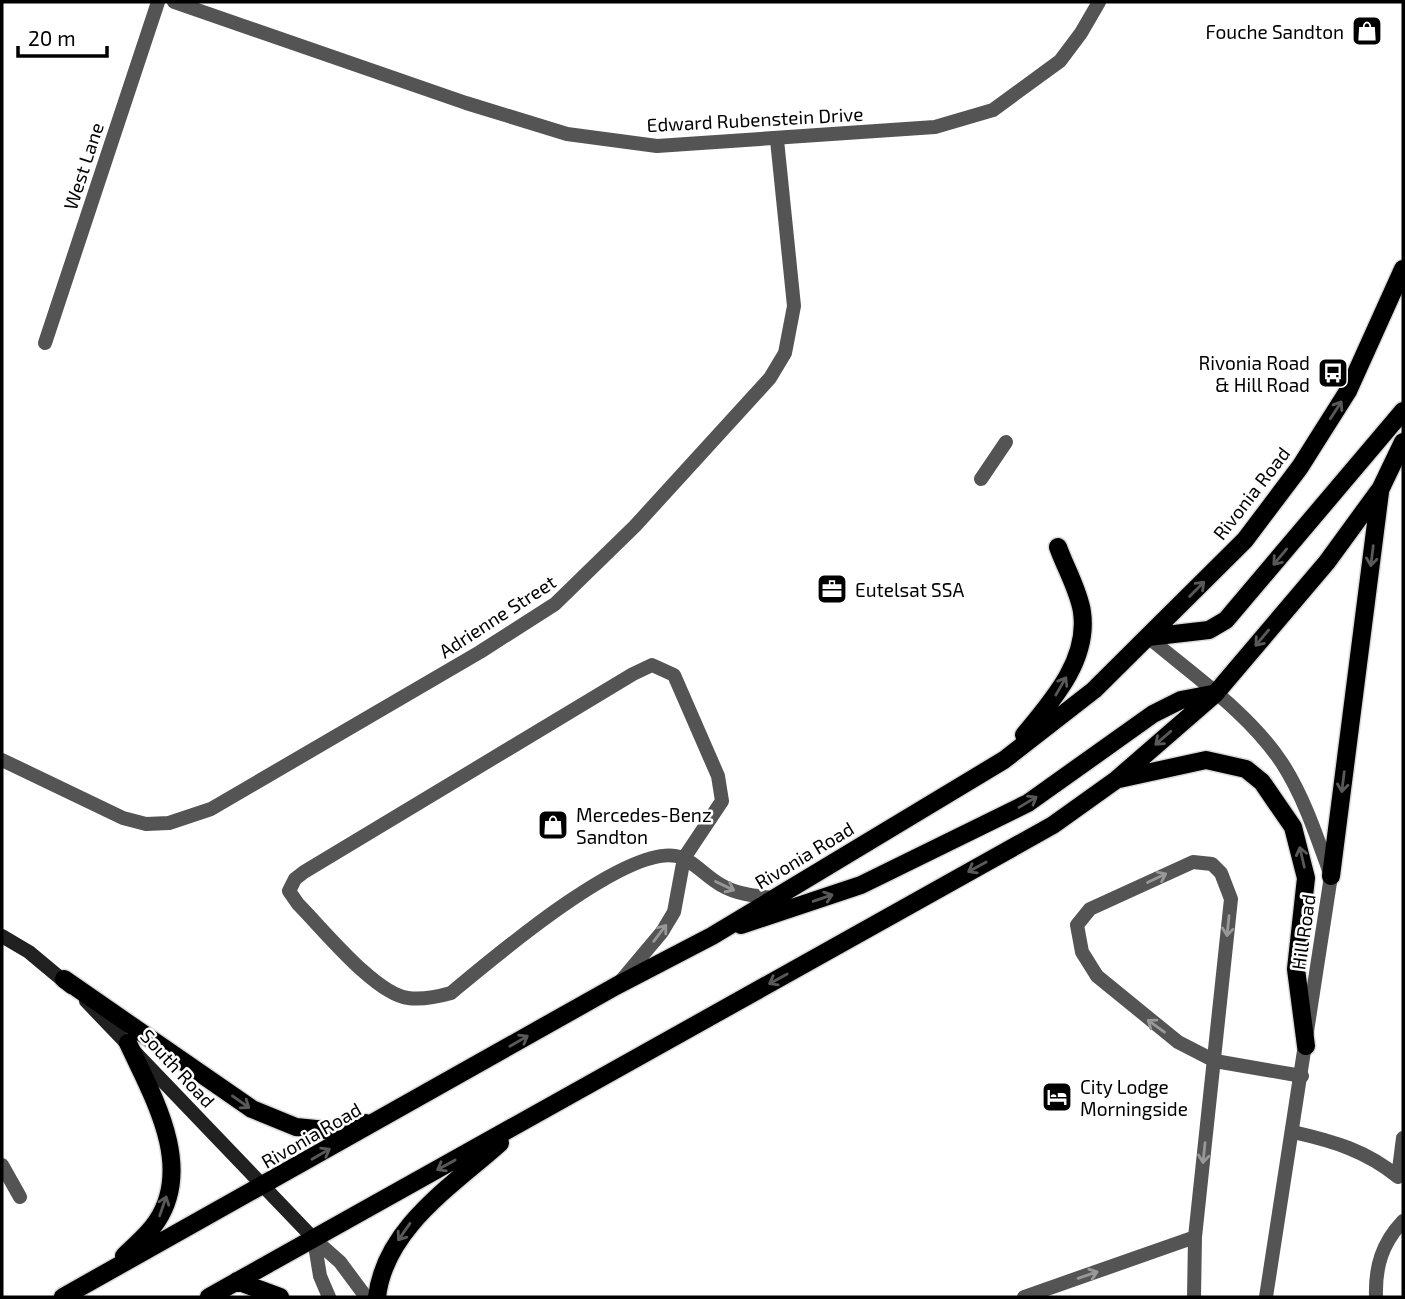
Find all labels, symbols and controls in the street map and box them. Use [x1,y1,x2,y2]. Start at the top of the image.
scale bar [18,14,107,58]
shop icon: Fouche Sandton [1350,14,1384,48]
place label: Fouche Sandton [1206,20,1344,43]
text: 20 m [28,25,76,50]
street label: Edward Rubenstein Drive [646,102,864,136]
street label: West Lane [58,119,108,213]
place label: Rivonia Road & Hill Road [1199,351,1310,396]
bus stop icon: Rivonia Road & Hill Road [1316,356,1350,390]
one-way arrow [1329,401,1343,420]
street label: Rivonia Road [1208,442,1294,544]
one-way arrow [1365,544,1378,567]
one-way arrow [1272,547,1288,565]
street label: Adrienne Street [434,570,560,662]
office icon: Eutelsat SSA [815,572,849,606]
place label: Eutelsat SSA [855,578,964,601]
one-way arrow [1188,580,1205,597]
one-way arrow [1254,629,1270,647]
one-way arrow [1055,676,1068,697]
one-way arrow [1154,730,1172,746]
one-way arrow [1336,770,1349,793]
one-way arrow [1018,795,1038,809]
place label: Mercedes-Benz Sandton [576,803,712,848]
shop icon: Mercedes-Benz Sandton [536,808,570,842]
street label: Rivonia Road [750,816,858,894]
one-way arrow [1294,846,1308,869]
one-way arrow [967,860,987,874]
one-way arrow [1146,871,1167,884]
one-way arrow [714,880,735,893]
one-way arrow [811,891,833,903]
street label: Hill Road [1286,893,1320,971]
one-way arrow [1221,915,1234,937]
one-way arrow [652,924,667,943]
one-way arrow [769,972,789,986]
one-way arrow [1147,1019,1166,1034]
street label: South Road [136,1024,220,1112]
one-way arrow [508,1034,529,1047]
place label: City Lodge Morningside [1080,1075,1188,1120]
hotel icon: City Lodge Morningside [1040,1080,1074,1114]
one-way arrow [231,1094,250,1109]
street label: Rivonia Road [257,1097,365,1173]
one-way arrow [1198,1141,1211,1164]
one-way arrow [311,1146,331,1160]
one-way arrow [436,1158,456,1172]
one-way arrow [158,1195,170,1217]
one-way arrow [397,1222,411,1241]
one-way arrow [1077,1268,1099,1280]

